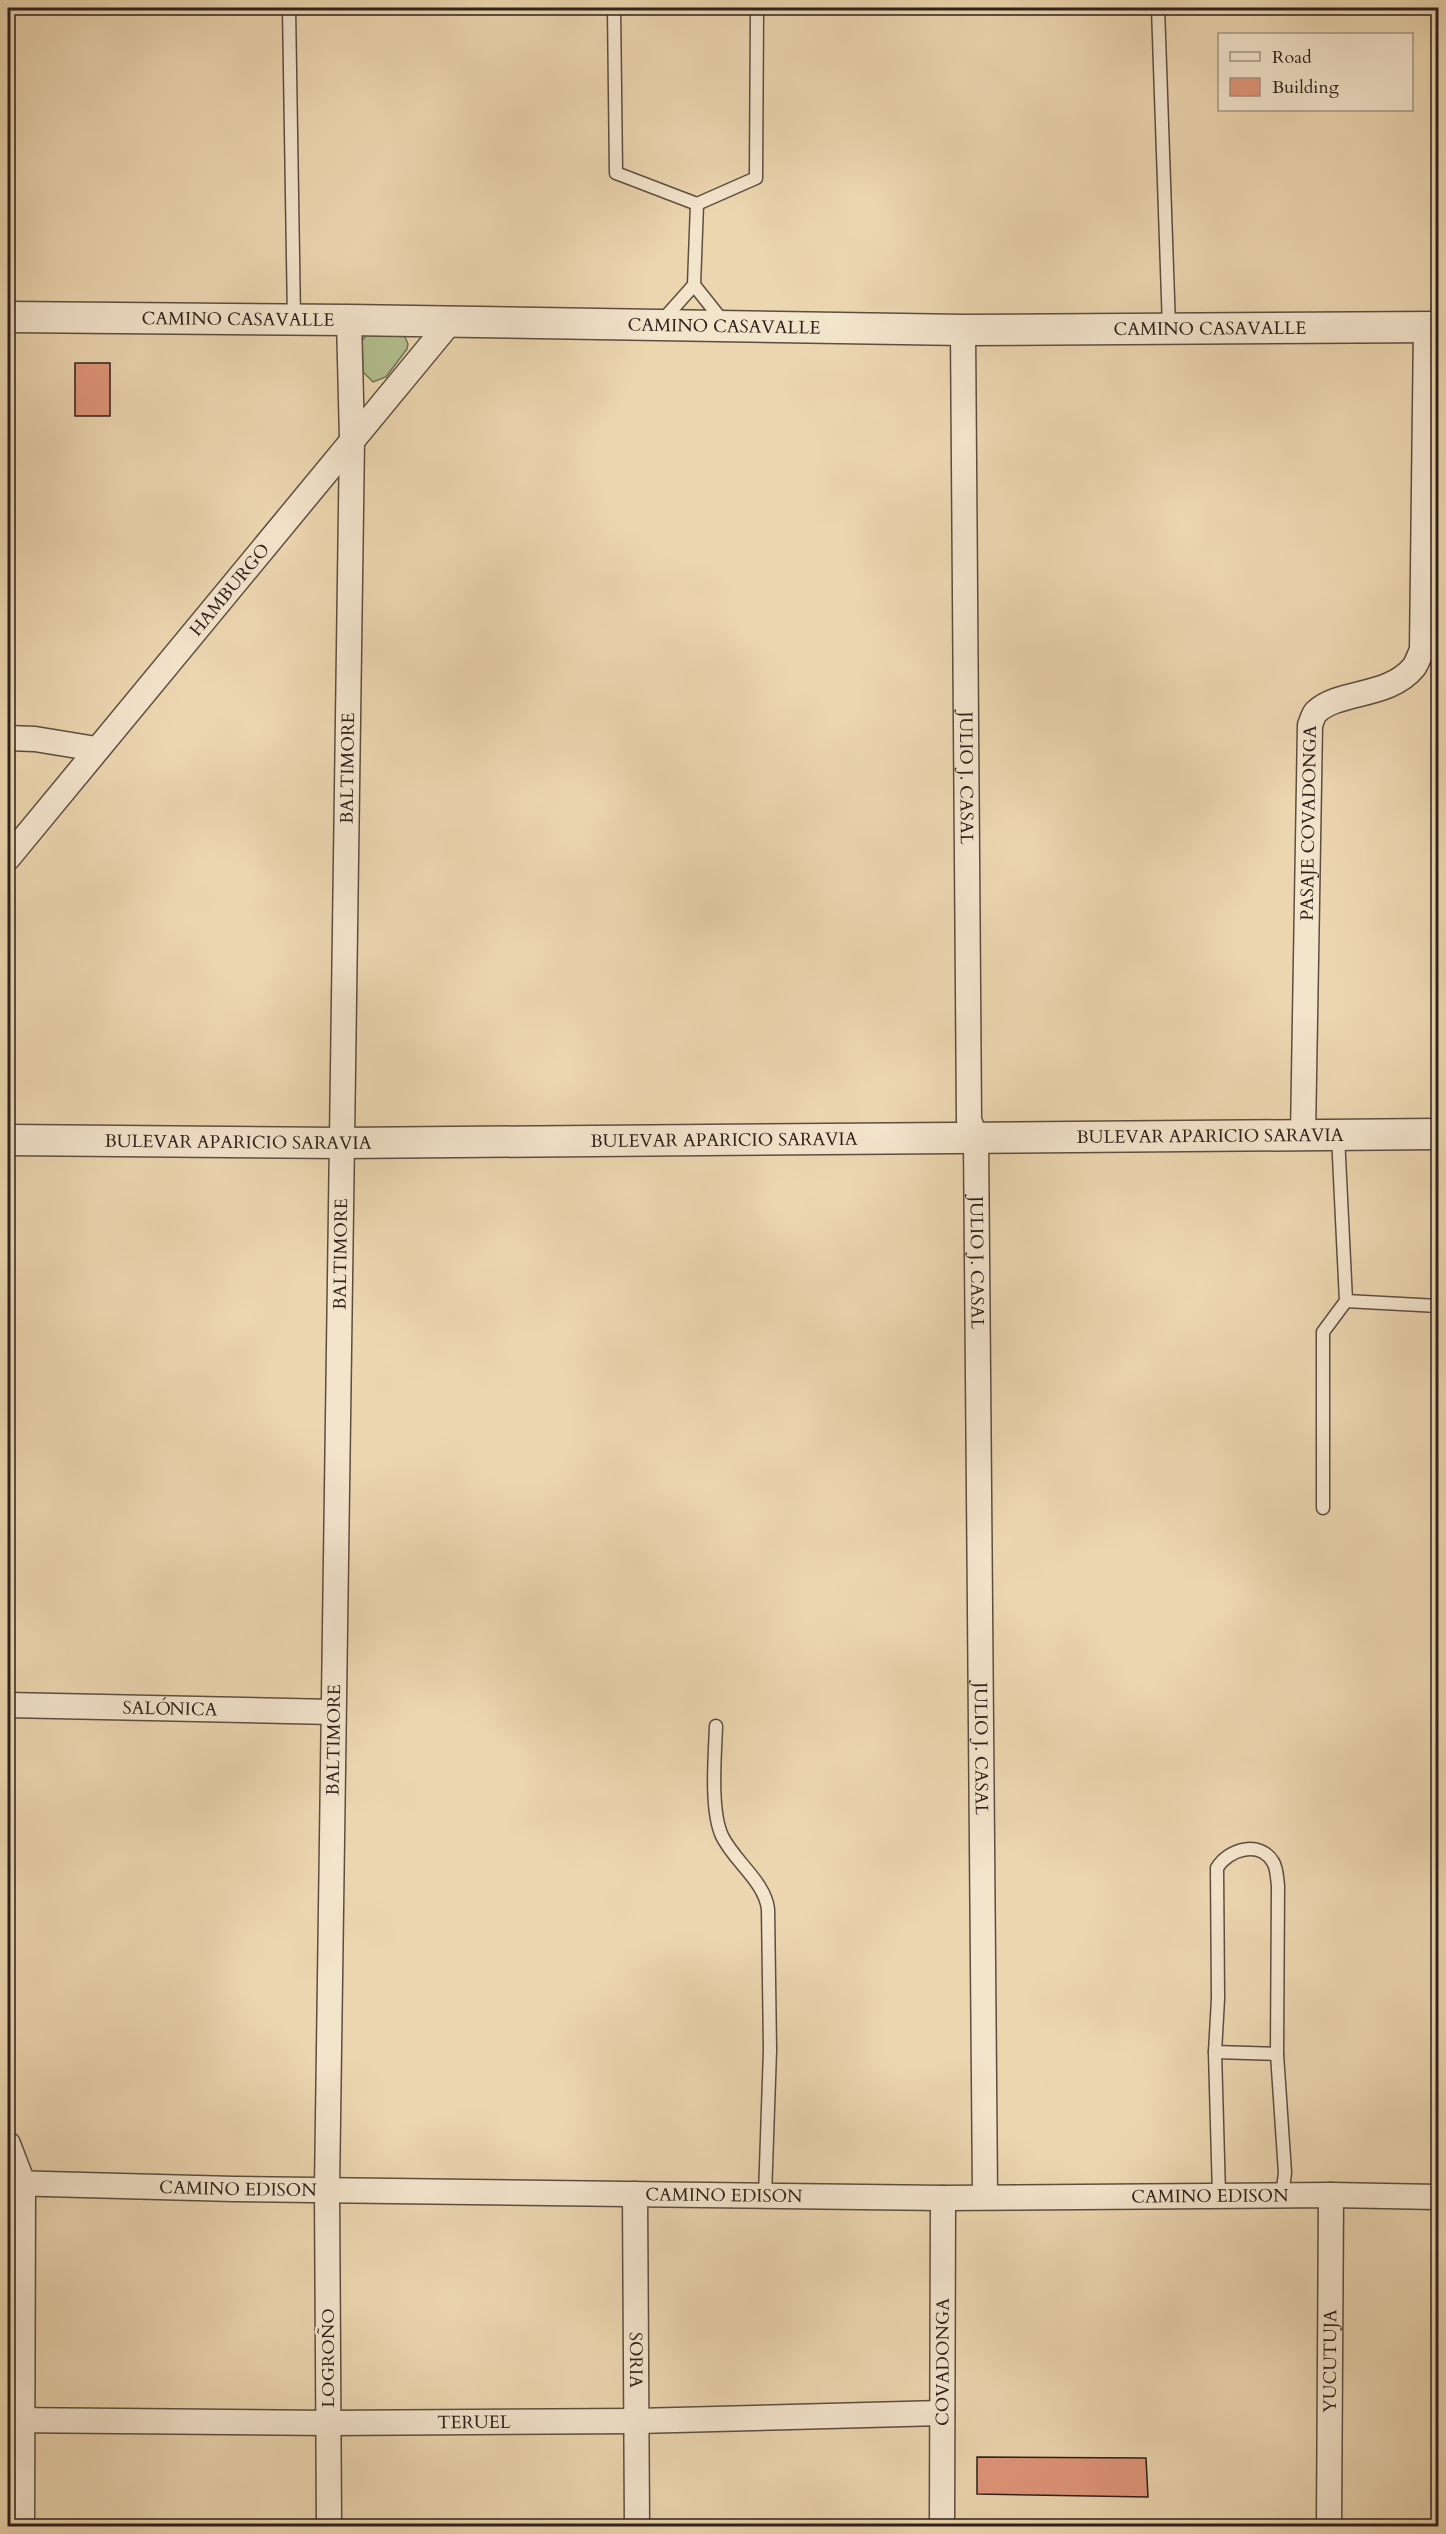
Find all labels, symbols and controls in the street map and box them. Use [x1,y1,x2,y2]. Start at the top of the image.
legend [1218,33,1413,111]
text: Road [1272,45,1312,70]
text: Building [1272,75,1340,100]
street label: CAMINO CASAVALLE [141,306,335,333]
street label: CAMINO CASAVALLE [627,313,821,341]
street label: CAMINO CASAVALLE [1113,316,1306,342]
street label: HAMBURGO [184,538,276,642]
street label: JULIO J. CASAL [953,708,979,845]
street label: BALTIMORE [335,712,361,824]
street label: PASAJE COVADONGA [1295,725,1323,921]
street label: BULEVAR APARICIO SARAVIA [1076,1123,1344,1150]
street label: BULEVAR APARICIO SARAVIA [590,1127,858,1154]
street label: BULEVAR APARICIO SARAVIA [104,1129,372,1156]
street label: JULIO J. CASAL [963,1193,990,1329]
street label: BALTIMORE [328,1198,354,1310]
street label: JULIO J. CASAL [968,1679,994,1815]
street label: BALTIMORE [321,1684,347,1796]
street label: SALÓNICA [122,1695,218,1723]
street label: CAMINO EDISON [159,2175,317,2203]
street label: CAMINO EDISON [645,2182,803,2209]
street label: CAMINO EDISON [1131,2183,1289,2210]
street label: COVADONGA [930,2298,956,2426]
street label: LOGROÑO [316,2308,341,2408]
street label: YUCUTUJA [1318,2309,1343,2413]
street label: SORIA [623,2332,648,2388]
street label: TERUEL [437,2410,511,2435]

